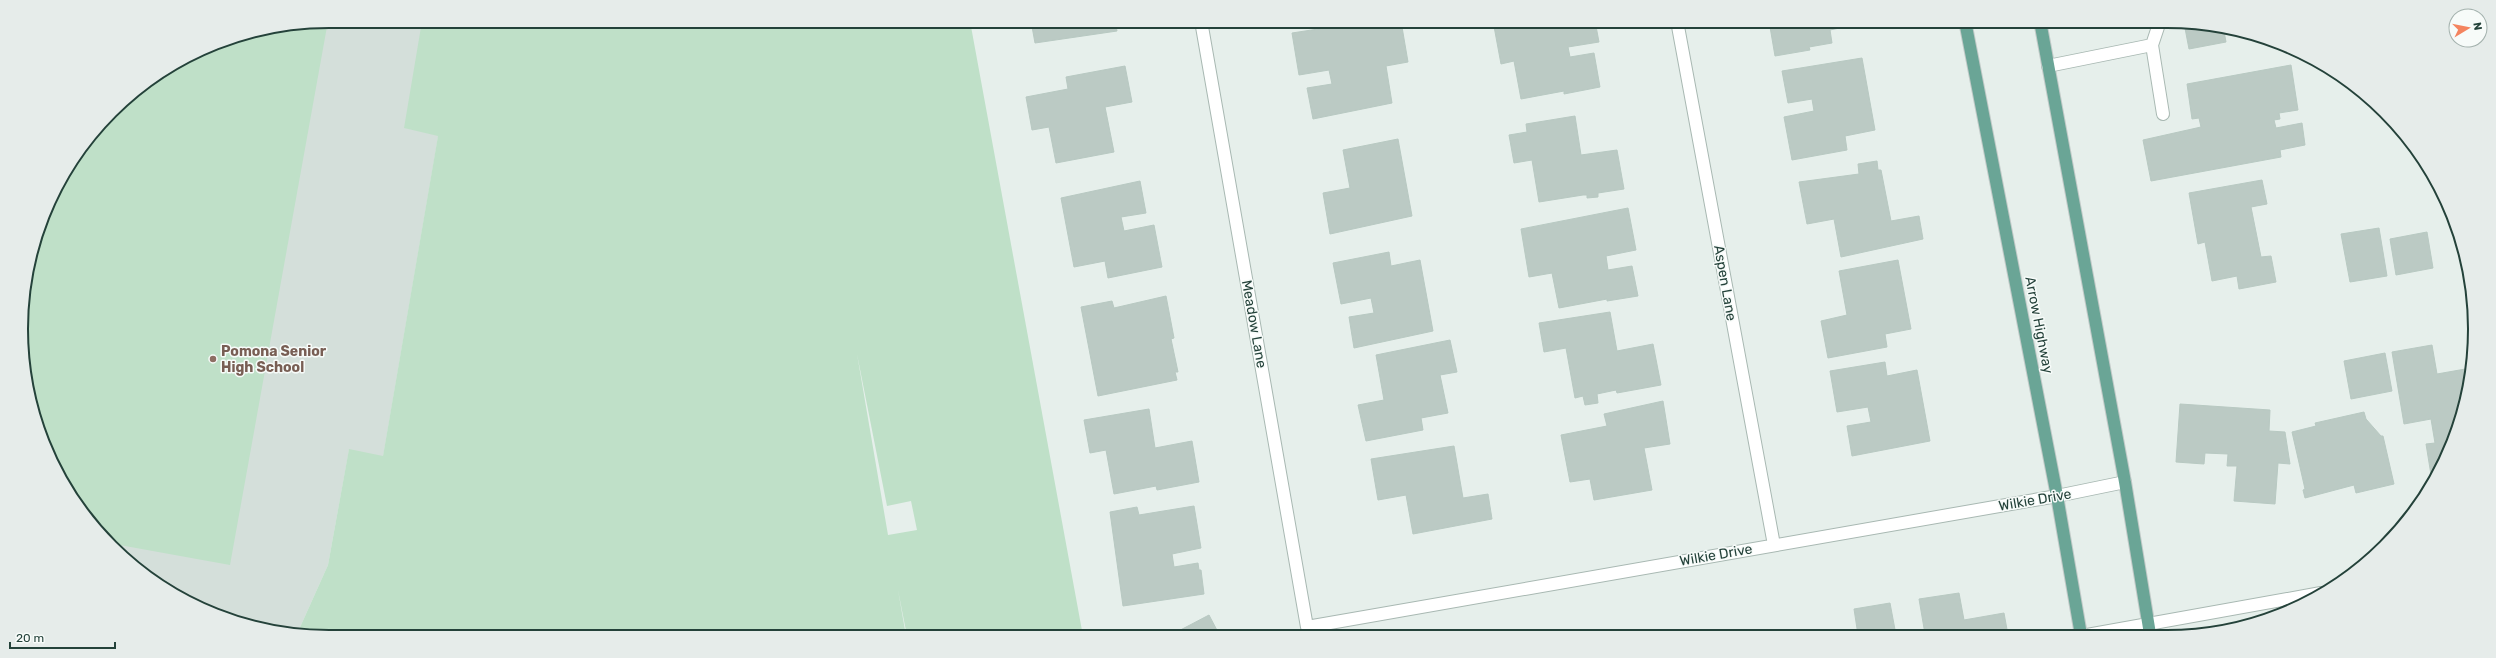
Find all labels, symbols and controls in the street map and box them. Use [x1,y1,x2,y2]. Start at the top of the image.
north arrow [2448,8,2488,48]
text: N [2470,21,2484,31]
street label: Aspen Lane [1710,244,1740,322]
street label: Arrow Highway [2021,275,2057,375]
street label: Meadow Lane [1238,279,1270,370]
place label: Pomona Senior High School [221,343,327,376]
marker: Pomona Senior High School [208,354,218,364]
street label: Wilkie Drive [1997,485,2073,515]
street label: Wilkie Drive [1678,540,1754,570]
scale bar [10,624,115,650]
text: 20 m [16,631,44,645]

